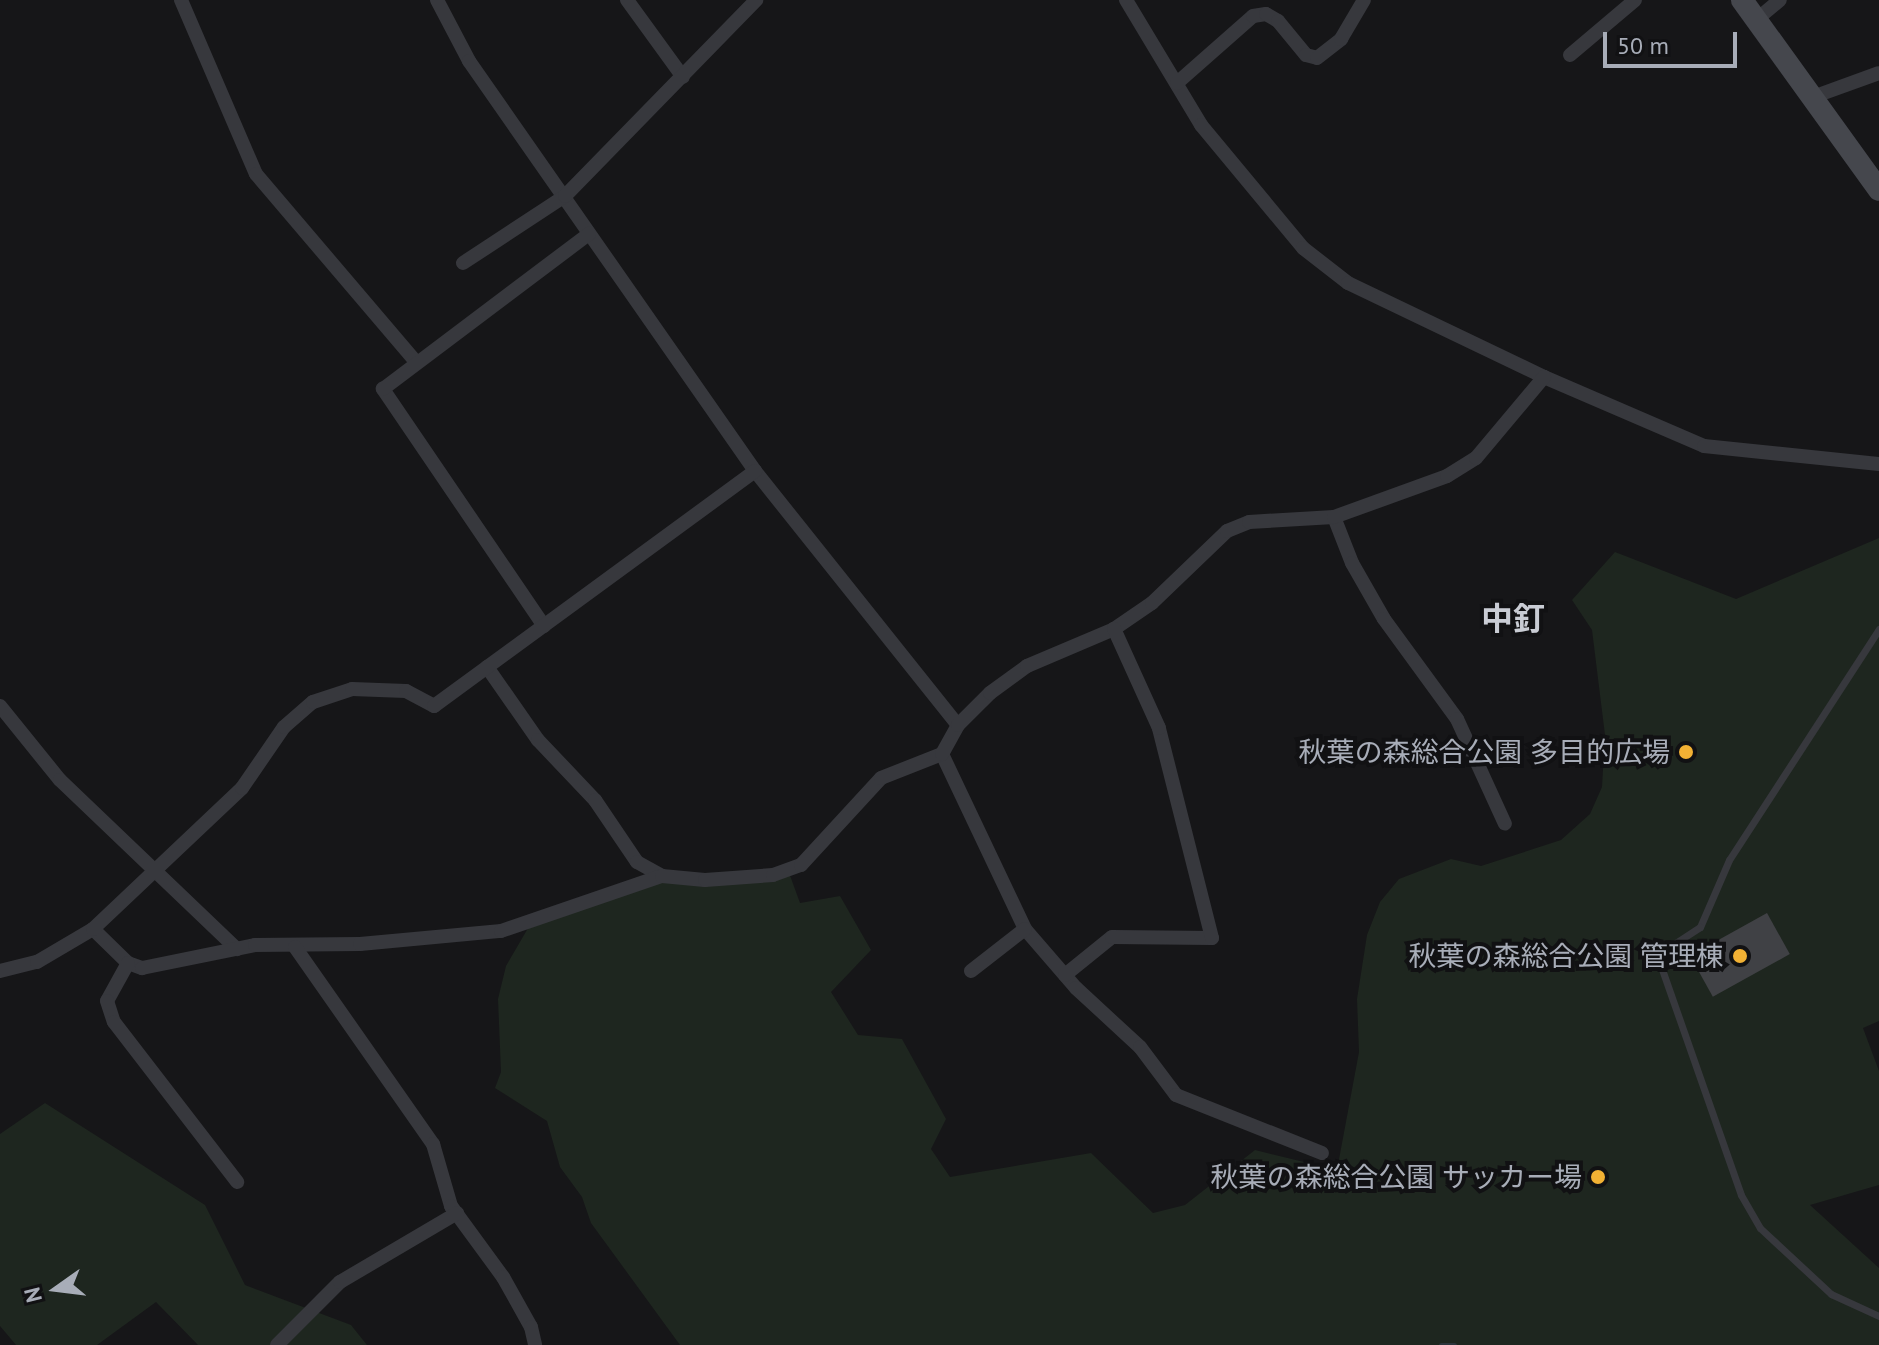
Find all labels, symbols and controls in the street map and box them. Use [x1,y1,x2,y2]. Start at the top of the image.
scale bar [1607,16,1741,66]
text: 50 m [1617,30,1669,61]
district label: 中釘 [1481,599,1545,637]
place label: 秋葉の森総合公園 多目的広場 [1299,735,1670,769]
marker: 秋葉の森総合公園 多目的広場 [1677,743,1695,761]
place label: 秋葉の森総合公園 管理棟 [1409,939,1724,973]
marker: 秋葉の森総合公園 管理棟 [1731,947,1749,965]
place label: 秋葉の森総合公園 サッカー場 [1211,1160,1582,1194]
marker: 秋葉の森総合公園 サッカー場 [1589,1168,1607,1186]
north arrow [16,1249,96,1329]
text: N [17,1284,48,1305]

